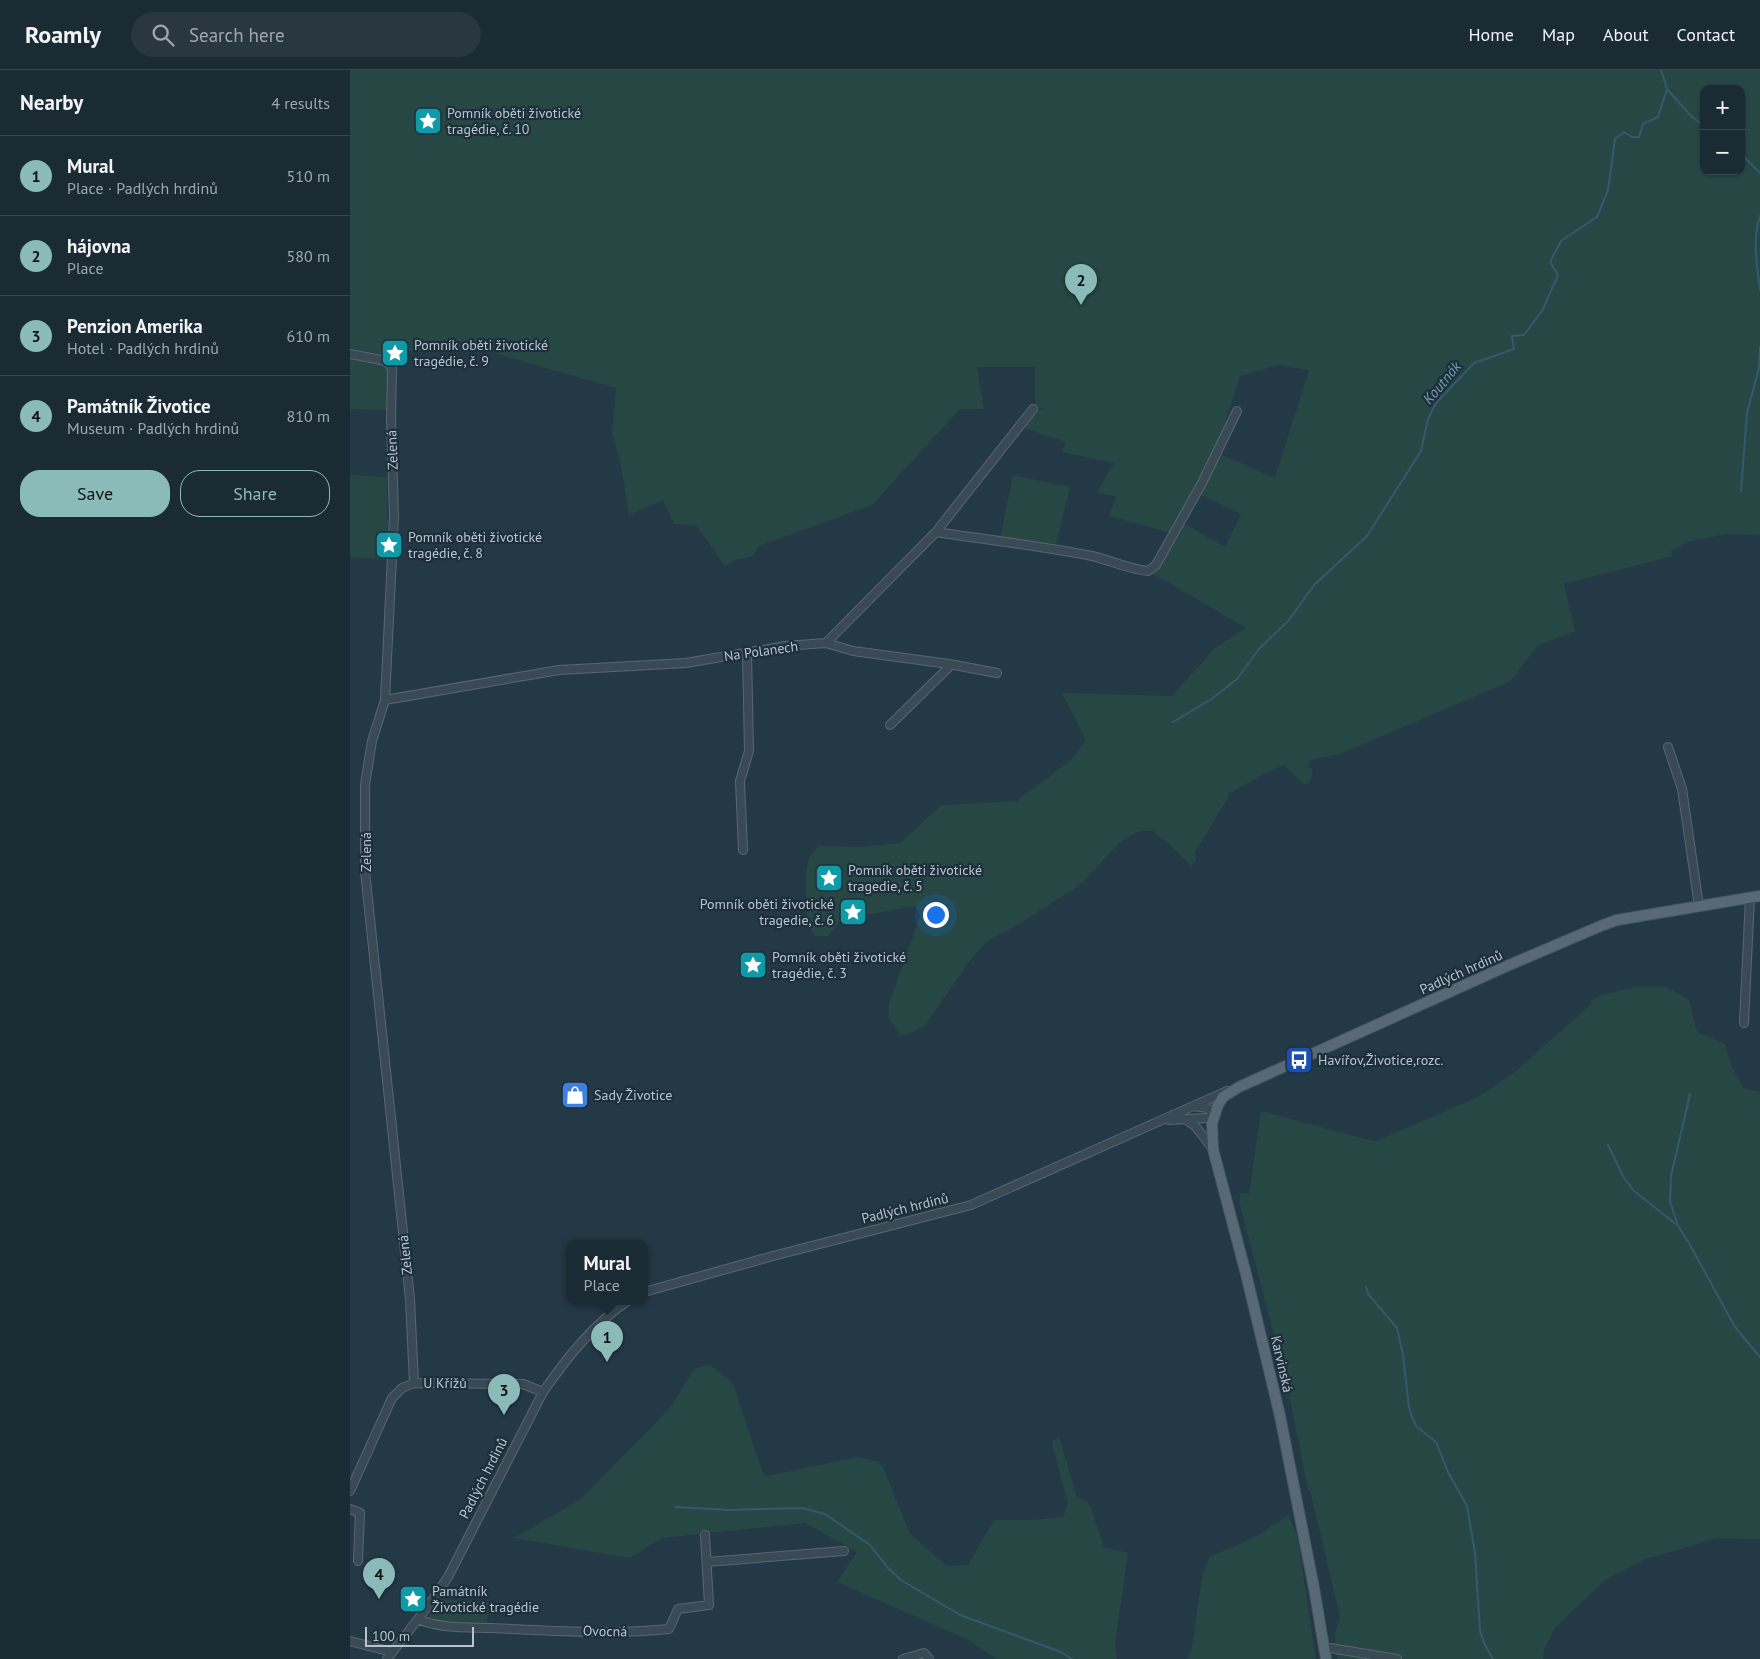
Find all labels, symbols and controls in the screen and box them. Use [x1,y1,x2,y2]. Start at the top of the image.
search box [131,12,481,57]
text: Roamly [25,19,101,50]
icon: search [149,21,177,49]
text: Search here [189,23,285,47]
text: Home [1468,23,1514,46]
text: Map [1542,23,1575,46]
text: About [1603,23,1649,46]
text: Contact [1677,23,1735,46]
map controls [1700,85,1745,175]
button: + [1700,85,1745,130]
text: Nearby [20,89,83,116]
text: 4 results [271,93,330,113]
place label: Pomník oběti životické tragédie, č. 10 [447,104,581,138]
place icon: Pomník oběti životické tragédie, č. 10 [413,106,443,136]
button: − [1700,130,1745,175]
text: Mural [67,154,114,178]
text: 1 [31,166,41,186]
text: 510 m [287,166,330,186]
text: Place · Padlých hrdinů [67,178,218,198]
text: hájovna [67,234,131,258]
text: 2 [31,246,41,266]
text: 580 m [287,246,330,266]
text: Place [67,258,104,278]
pin: 2 [1065,264,1097,305]
text: Penzion Amerika [67,314,203,338]
text: 3 [31,326,41,346]
text: 610 m [287,326,330,346]
place label: Pomník oběti životické tragédie, č. 9 [414,336,548,370]
text: Hotel · Padlých hrdinů [67,338,219,358]
place icon: Pomník oběti životické tragédie, č. 9 [380,338,410,368]
water label: Koutnák [1418,356,1466,408]
text: Památník Životice [67,394,211,418]
text: 4 [31,406,41,426]
text: 810 m [287,406,330,426]
text: Museum · Padlých hrdinů [67,418,239,438]
street label: Zelená [382,430,402,470]
button: Save [20,470,170,517]
button: Share [180,470,330,517]
place label: Pomník oběti životické tragédie, č. 8 [408,528,542,562]
place icon: Pomník oběti životické tragédie, č. 8 [374,530,404,560]
street label: Na Polanech [723,637,799,665]
street label: Zelená [357,832,375,872]
place label: Pomník oběti životické tragedie, č. 5 [848,861,982,895]
place icon: Pomník oběti životické tragedie, č. 5 [814,863,844,893]
place label: Pomník oběti životické tragedie, č. 6 [700,895,834,929]
place icon: Pomník oběti životické tragedie, č. 6 [838,897,868,927]
your location [923,902,949,928]
street label: Padlých hrdinů [1417,946,1505,998]
place label: Pomník oběti životické tragédie, č. 3 [772,948,906,982]
place icon: Pomník oběti životické tragédie, č. 3 [738,950,768,980]
bus stop icon: Havířov,Životice,rozc. [1284,1045,1314,1075]
place label: Havířov,Životice,rozc. [1318,1051,1443,1069]
shop icon: Sady Životice [560,1080,590,1110]
place label: Sady Životice [594,1086,672,1104]
street label: Padlých hrdinů [860,1189,950,1227]
street label: Zelená [394,1234,416,1276]
popup [566,1240,648,1305]
text: Mural [583,1251,631,1275]
text: Place [583,1275,620,1295]
pin: 1 [591,1321,623,1362]
street label: Karvinská [1267,1334,1297,1394]
street label: U Křížů [423,1374,467,1392]
pin: 3 [488,1374,520,1415]
street label: Padlých hrdinů [455,1434,511,1522]
pin: 4 [363,1558,395,1599]
place label: Památník Životické tragédie [432,1582,539,1616]
place icon: Památník Životické tragédie [398,1584,428,1614]
street label: Ovocná [583,1622,627,1640]
scale bar [365,1624,474,1647]
text: 100 m [372,1627,410,1645]

